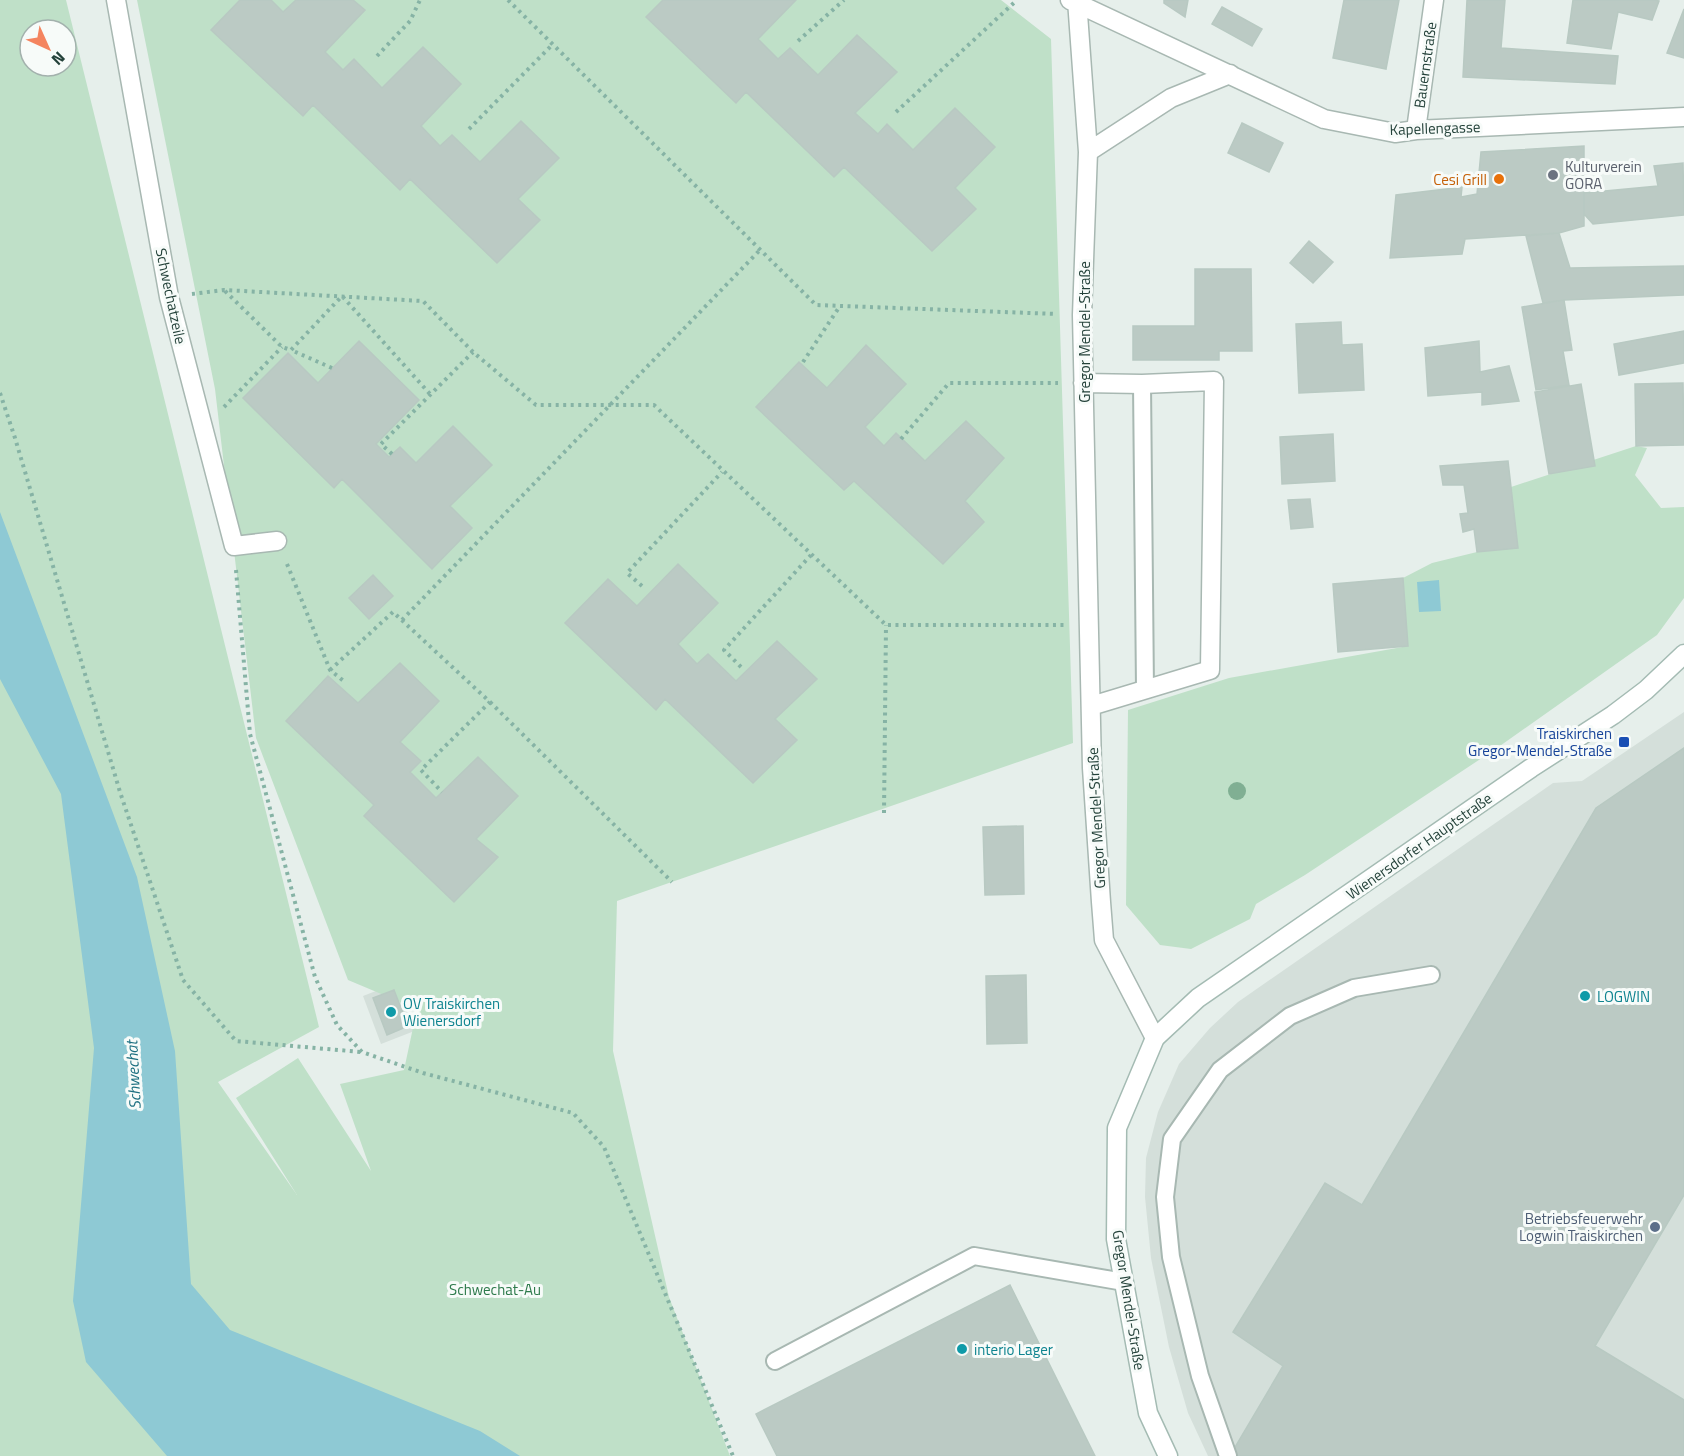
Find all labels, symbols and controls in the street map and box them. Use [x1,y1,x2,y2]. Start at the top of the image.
north arrow [18,18,78,78]
street label: Bauernstraße [1408,20,1442,110]
text: N [46,46,71,71]
street label: Kapellengasse [1389,115,1481,141]
place label: Kulturverein GORA [1565,155,1642,195]
place label: Cesi Grill [1433,168,1487,191]
marker: Kulturverein GORA [1546,168,1560,182]
marker: Cesi Grill [1492,172,1506,186]
street label: Schwechatzeile [150,246,192,346]
street label: Gregor Mendel-Straße [1073,261,1096,403]
place label: Traiskirchen Gregor-Mendel-Straße [1468,722,1612,762]
marker: Traiskirchen Gregor-Mendel-Straße [1617,735,1631,749]
street label: Gregor Mendel-Straße [1081,747,1111,889]
street label: Wienersdorfer Hauptstraße [1341,787,1497,905]
place label: LOGWIN [1597,985,1650,1008]
marker: LOGWIN [1578,989,1592,1003]
place label: OV Traiskirchen Wienersdorf [403,992,500,1032]
marker: OV Traiskirchen Wienersdorf [384,1005,398,1019]
water label: Schwechat [119,1038,147,1110]
place label: Betriebsfeuerwehr Logwin Traiskirchen [1519,1207,1643,1247]
marker: Betriebsfeuerwehr Logwin Traiskirchen [1648,1220,1662,1234]
street label: Gregor Mendel-Straße [1107,1228,1151,1372]
park label: Schwechat-Au [449,1278,541,1301]
place label: interio Lager [974,1338,1053,1361]
marker: interio Lager [955,1342,969,1356]

